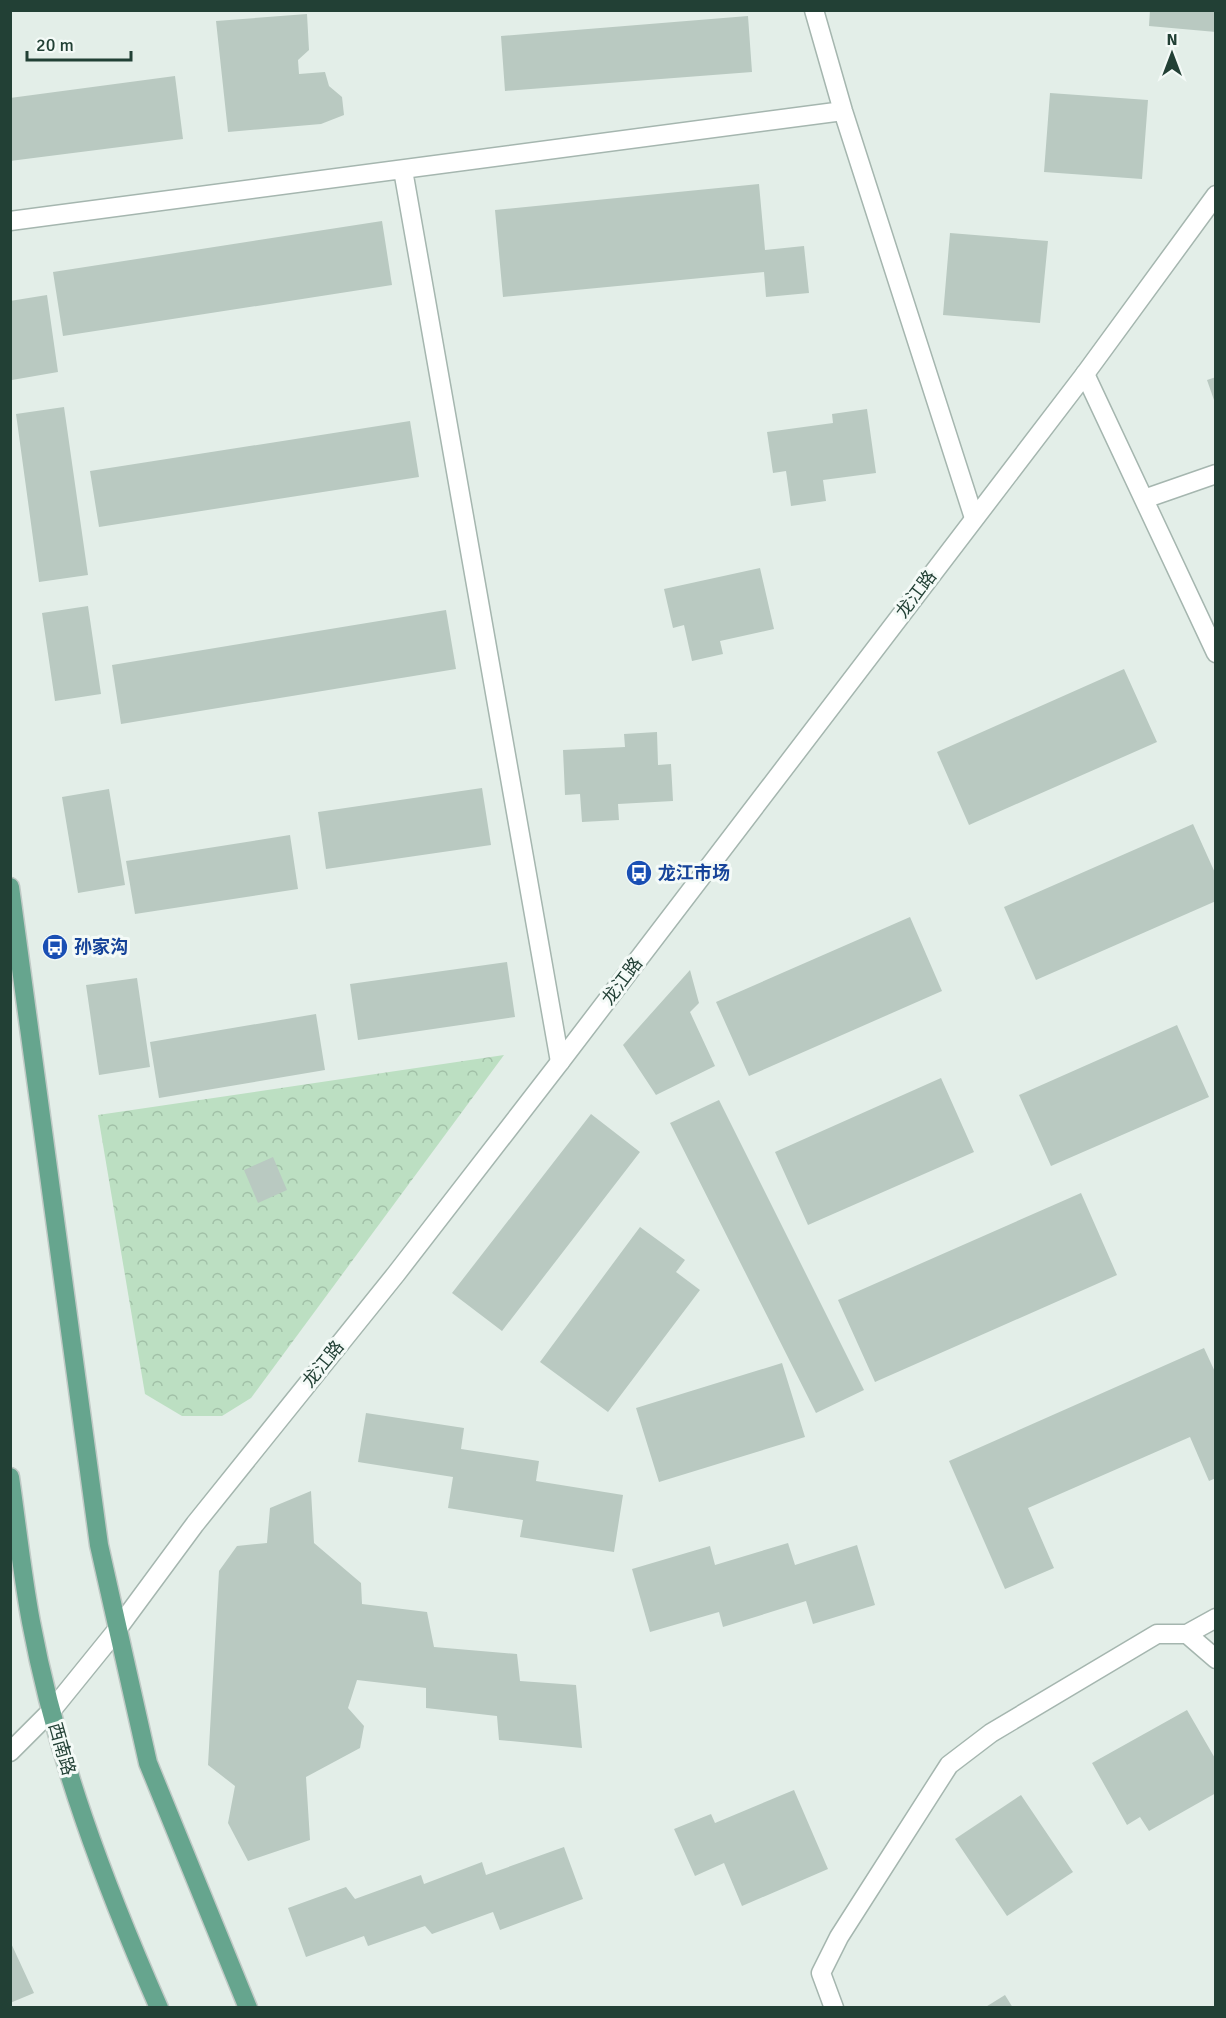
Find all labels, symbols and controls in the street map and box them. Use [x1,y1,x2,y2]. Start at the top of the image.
scale bar [27,24,130,62]
north arrow [1142,24,1202,84]
text: N [1166,30,1178,50]
text: 20 m [36,34,74,56]
street label: 龙江路 [891,566,941,622]
bus stop icon: 龙江市场 [624,858,654,888]
place label: 龙江市场 [658,862,730,884]
bus stop icon: 孙家沟 [40,932,70,962]
place label: 孙家沟 [74,936,128,958]
street label: 龙江路 [597,953,647,1009]
street label: 龙江路 [297,1336,349,1392]
street label: 西南路 [44,1720,80,1778]

